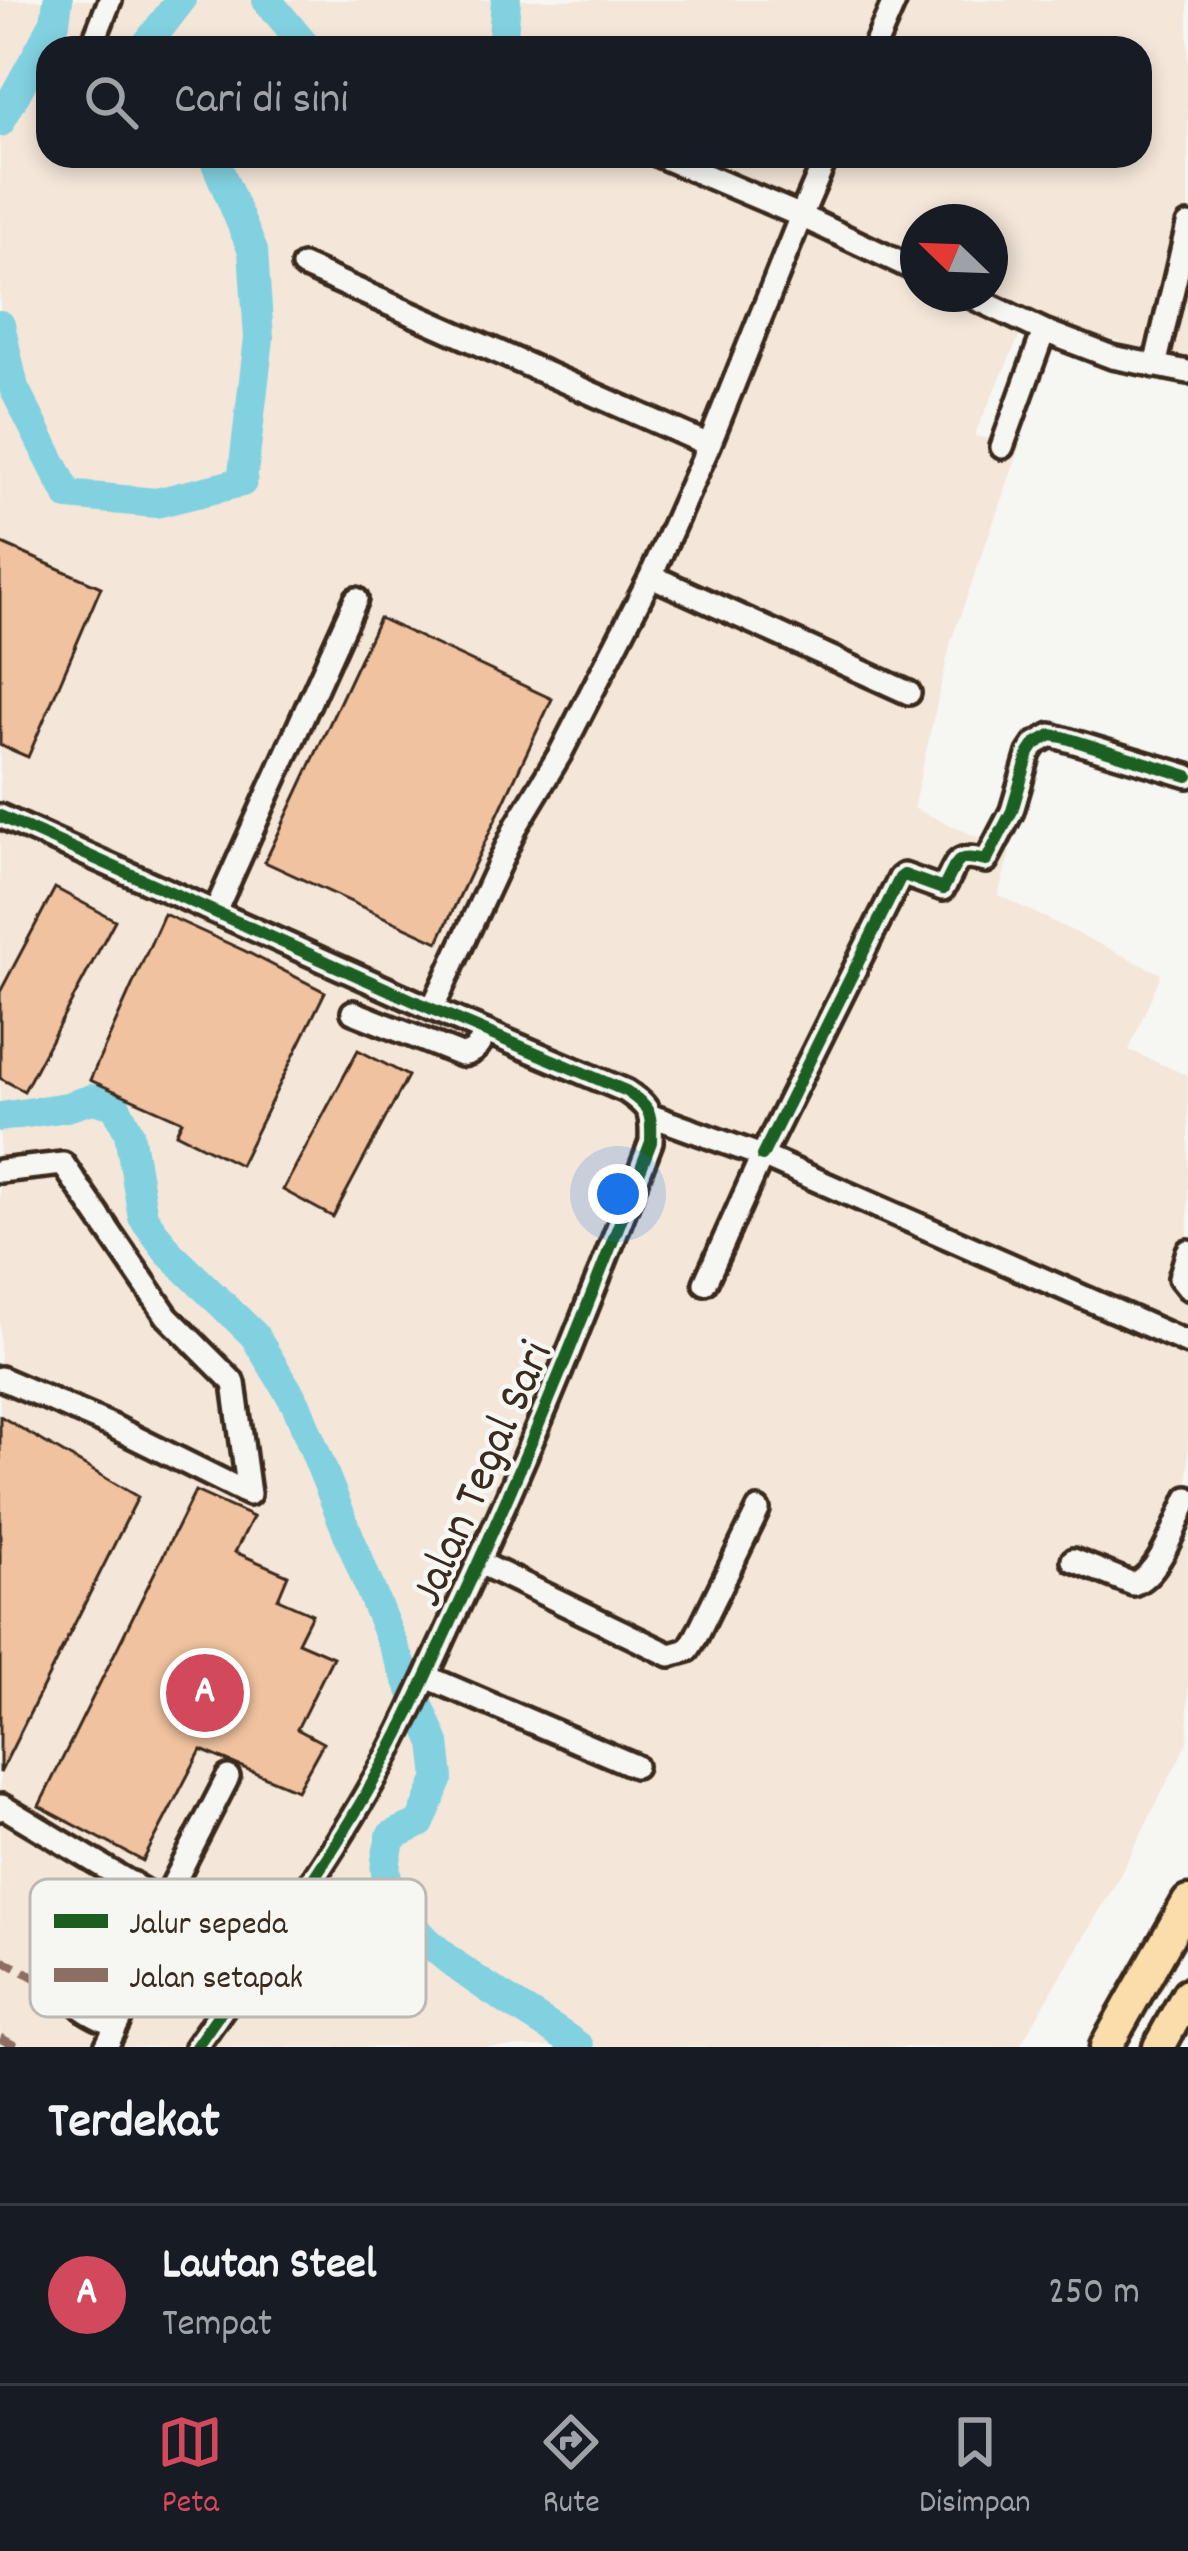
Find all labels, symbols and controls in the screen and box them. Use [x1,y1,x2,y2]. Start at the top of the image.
search box [36,36,1152,168]
icon: search [78,69,144,135]
text: Cari di sini [174,70,348,134]
north arrow [900,204,1008,312]
your location [588,1164,648,1224]
street label: Jalan Tegal Sari [396,1331,574,1619]
pin: A [166,1648,244,1738]
legend [30,1879,426,2017]
text: Jalur sepeda [129,1903,288,1950]
text: Jalan setapak [129,1957,303,2004]
text: Terdekat [48,2089,220,2161]
text: Lautan Steel [162,2235,376,2299]
text: A [76,2267,98,2322]
text: 250 m [1048,2267,1140,2322]
text: Tempat [162,2299,272,2354]
tab: Peta [157,2409,223,2528]
tab: Rute [538,2409,604,2528]
tab: Disimpan [919,2409,1031,2528]

